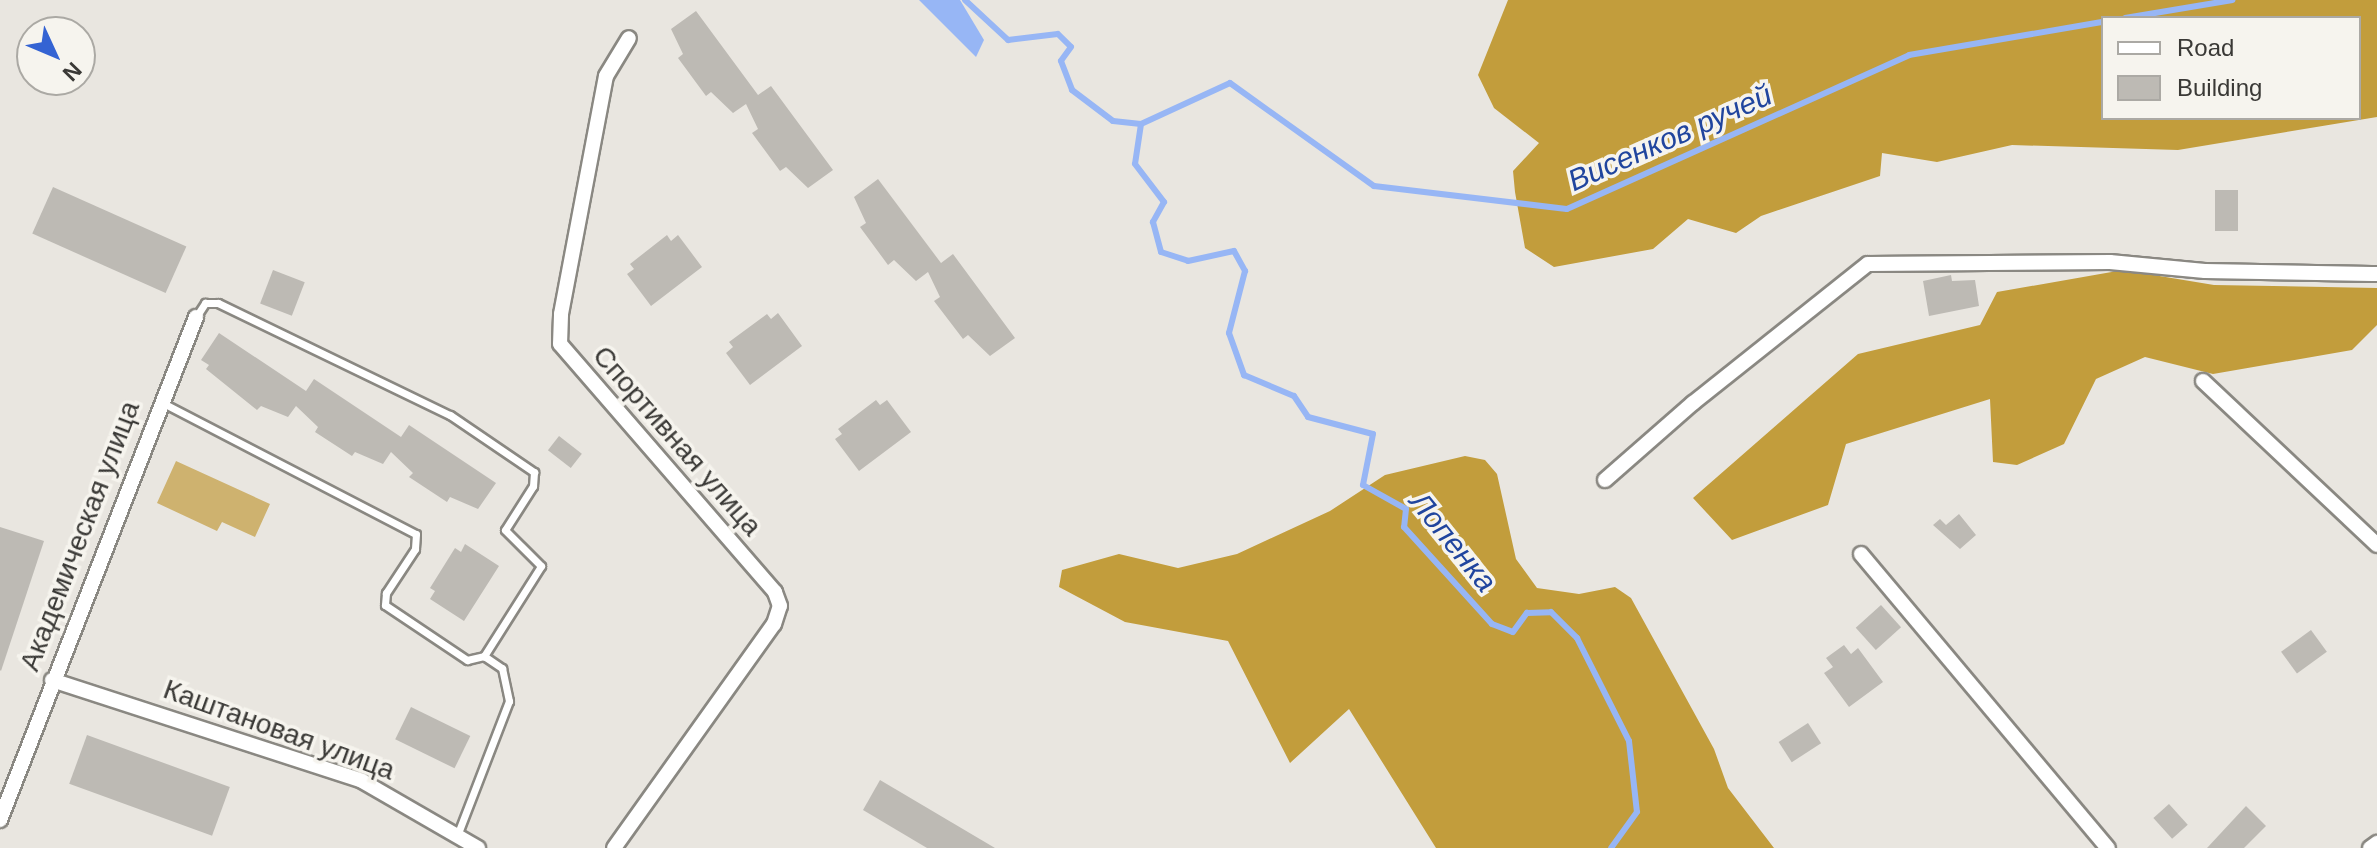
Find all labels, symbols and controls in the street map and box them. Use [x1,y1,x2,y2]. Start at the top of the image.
north arrow [16,16,96,96]
legend [2101,16,2361,120]
text: Road [2177,34,2234,61]
text: N [58,57,87,86]
text: Building [2177,74,2262,101]
water label: Висенков ручей [1563,77,1777,199]
street label: Спортивная улица [586,339,768,543]
street label: Академическая улица [13,396,147,676]
water label: Лопенка [1402,485,1504,599]
street label: Каштановая улица [159,673,399,787]

